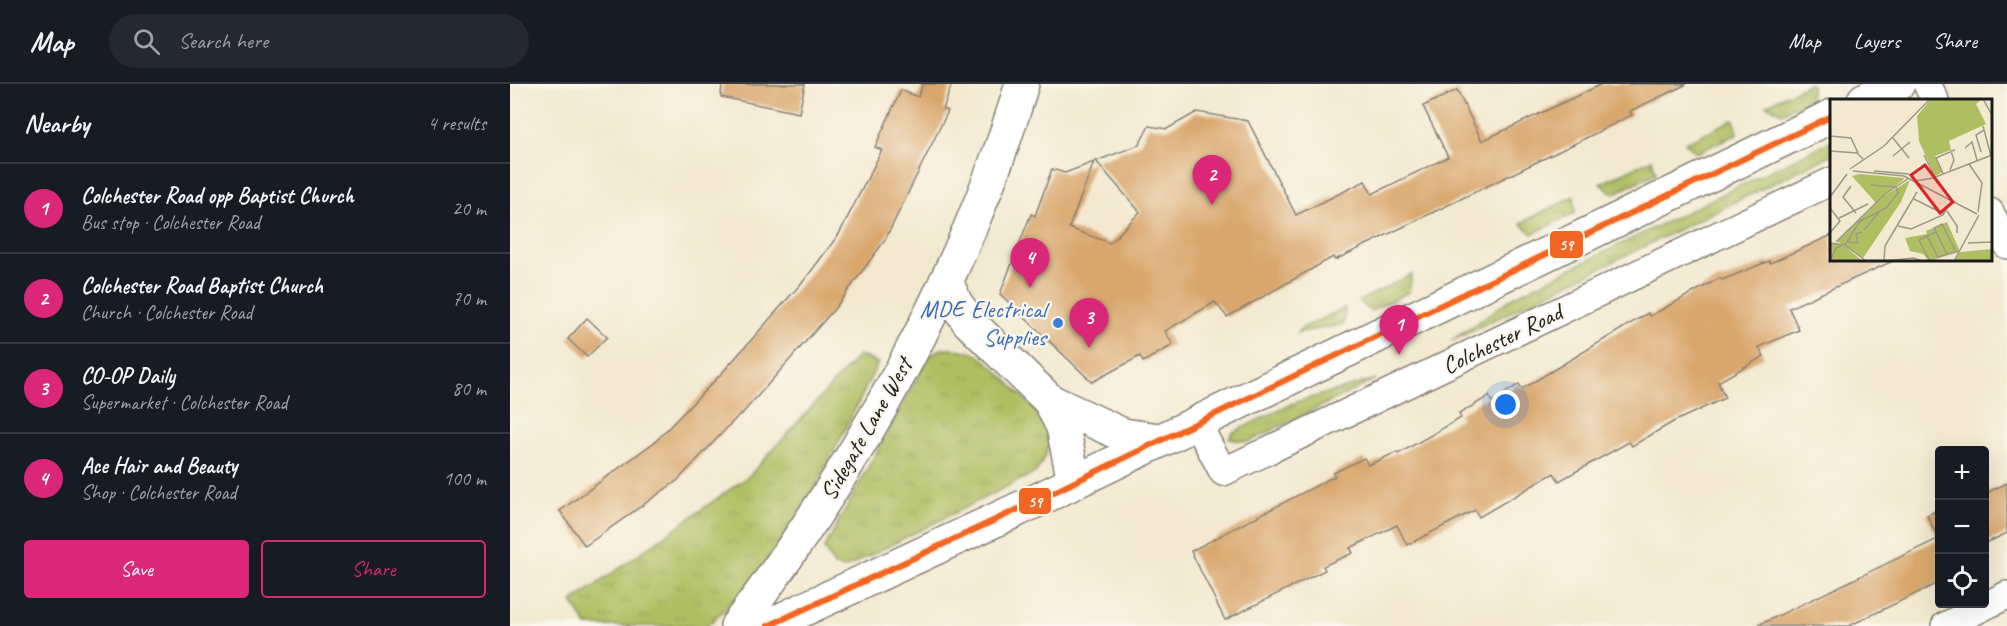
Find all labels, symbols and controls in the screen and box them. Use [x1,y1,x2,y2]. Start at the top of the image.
search box [109,14,529,68]
text: Map [30,24,73,59]
icon: search [130,25,163,58]
text: Search here [178,27,268,55]
text: Map [1788,28,1821,54]
text: Layers [1854,28,1900,54]
text: Share [1933,28,1977,54]
inset map [1830,99,1992,261]
text: Nearby [24,107,89,140]
text: 4 results [427,111,486,136]
pin: 2 [1192,156,1232,205]
text: Colchester Road opp Baptist Church [81,182,354,210]
text: 1 [39,196,48,221]
text: 20 m [452,196,486,221]
text: Bus stop · Colchester Road [81,210,260,235]
line badge: 59 [1549,230,1584,259]
text: 59 [1559,235,1575,255]
pin: 4 [1010,238,1050,288]
text: Colchester Road Baptist Church [81,272,323,300]
text: 2 [39,286,48,311]
text: 70 m [452,286,486,311]
place label: MDE Electrical Supplies [920,294,1050,352]
street label: Colchester Road [1437,296,1570,381]
pin: 3 [1070,298,1108,348]
text: Church · Colchester Road [81,300,252,325]
pin: 1 [1380,306,1418,355]
marker: MDE Electrical Supplies [1051,316,1065,330]
street label: Sidegate Lane West [813,350,920,505]
text: CO-OP Daily [81,362,175,390]
text: 3 [39,376,48,401]
text: 80 m [452,376,486,401]
text: Supermarket · Colchester Road [81,390,287,415]
your location [1491,390,1520,419]
map controls [1935,446,1989,608]
button: + [1935,446,1989,500]
text: Ace Hair and Beauty [81,452,237,480]
text: 4 [39,466,48,491]
text: 100 m [443,466,486,491]
text: Shop · Colchester Road [81,480,236,505]
line badge: 59 [1018,487,1052,515]
text: 59 [1028,492,1044,512]
button: − [1935,500,1989,554]
button: Save [24,540,249,598]
button: Share [261,540,486,598]
button: locate [1935,554,1989,608]

